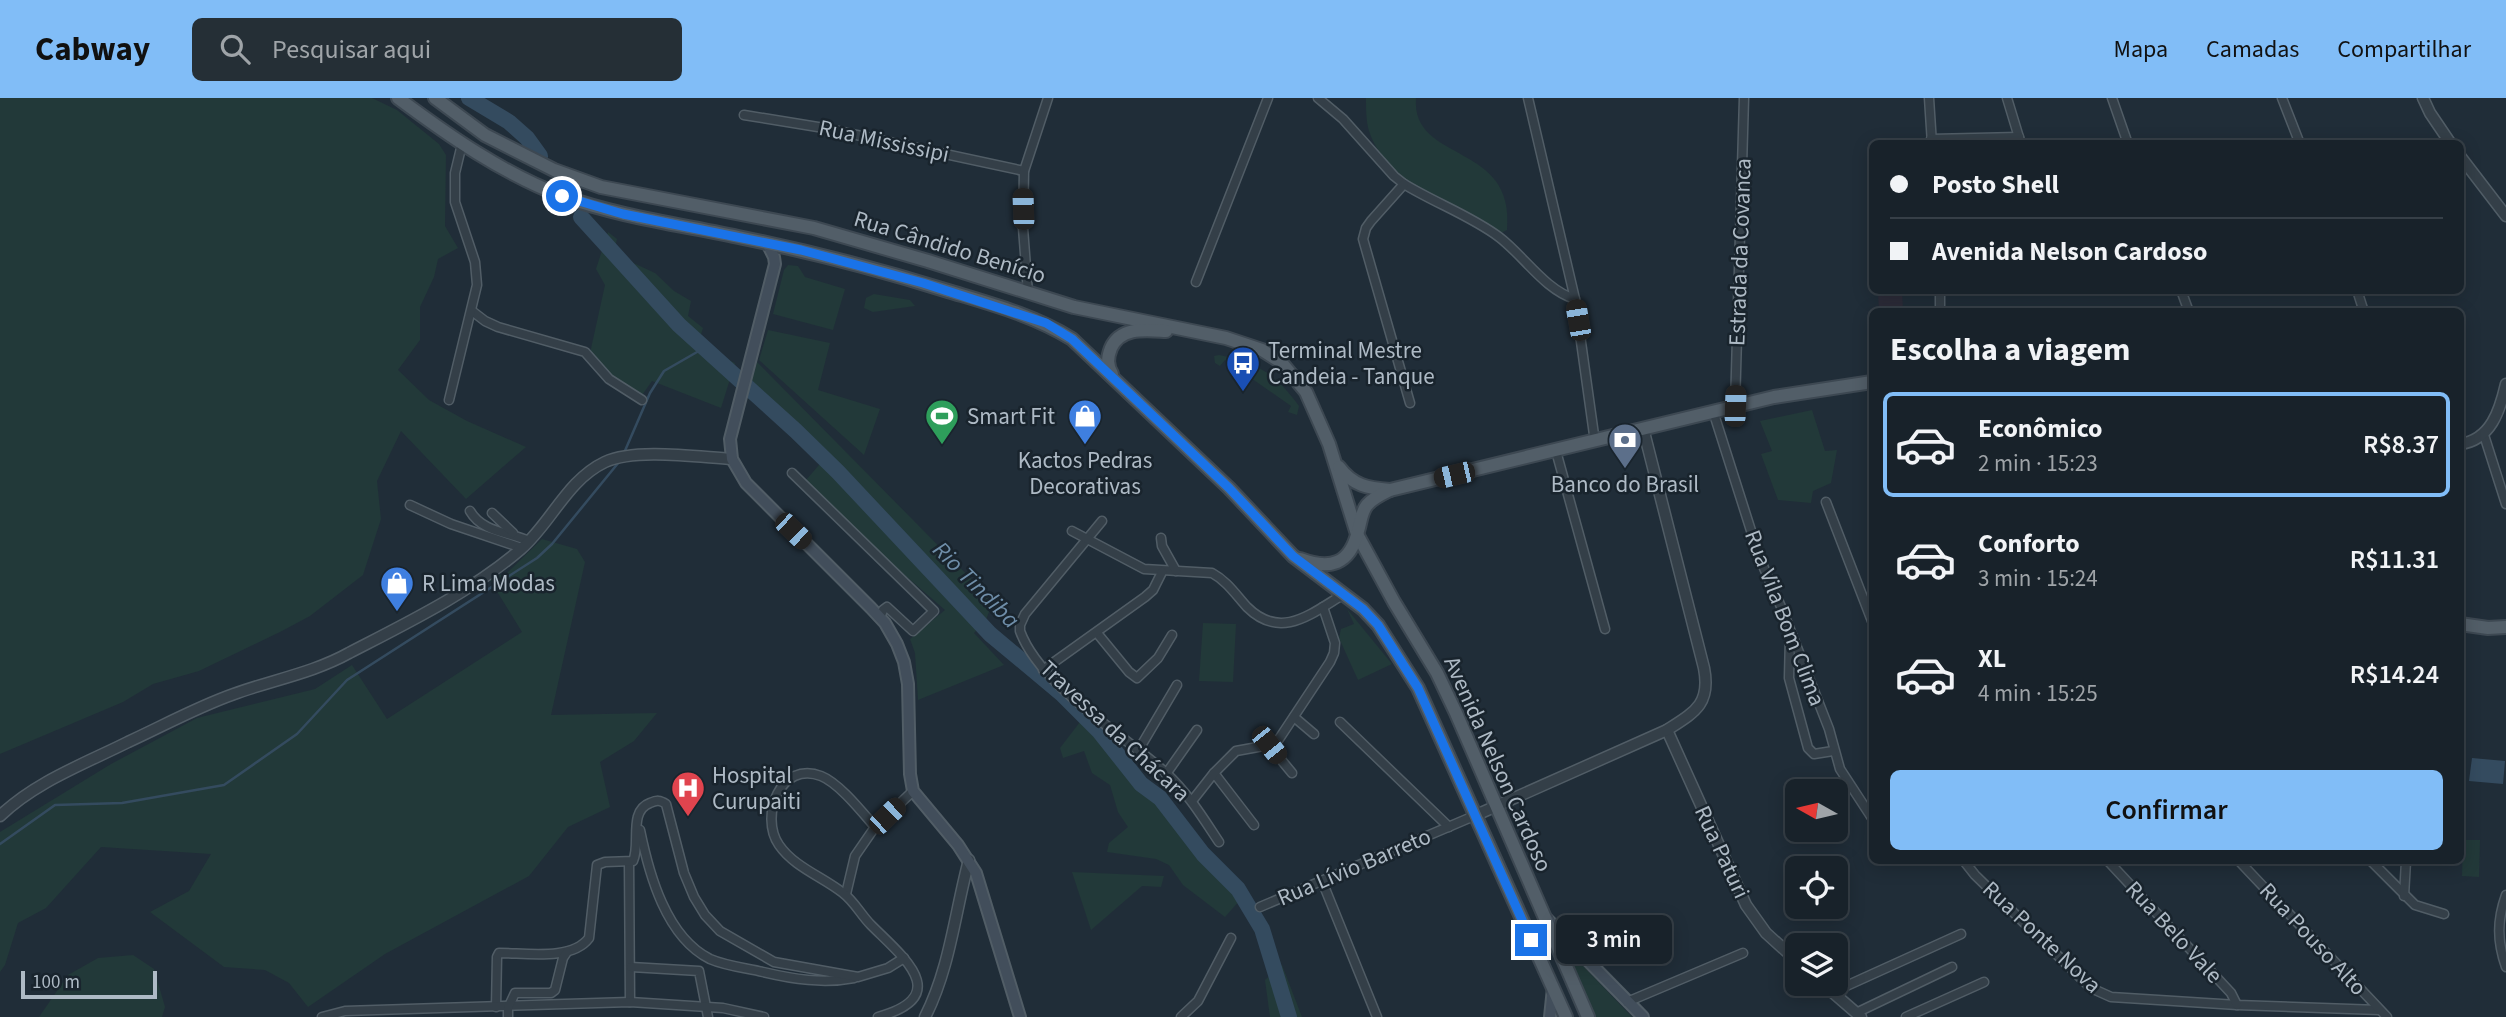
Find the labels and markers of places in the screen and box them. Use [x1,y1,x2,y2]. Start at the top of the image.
place label: Terminal Mestre Candeia - Tanque [1268,334,1435,393]
bus stop icon: Terminal Mestre Candeia - Tanque [1224,344,1262,393]
sports icon: Smart Fit [923,397,961,446]
shop icon: Kactos Pedras Decorativas [1066,397,1104,446]
place label: Smart Fit [967,400,1055,433]
bank icon: Banco do Brasil [1606,421,1644,470]
place label: Kactos Pedras Decorativas [1018,444,1152,503]
place label: Banco do Brasil [1551,468,1699,501]
shop icon: R Lima Modas [378,564,416,613]
place label: R Lima Modas [422,567,555,600]
place label: Hospital Curupaiti [712,759,801,818]
hospital icon: Hospital Curupaiti [669,769,707,818]

